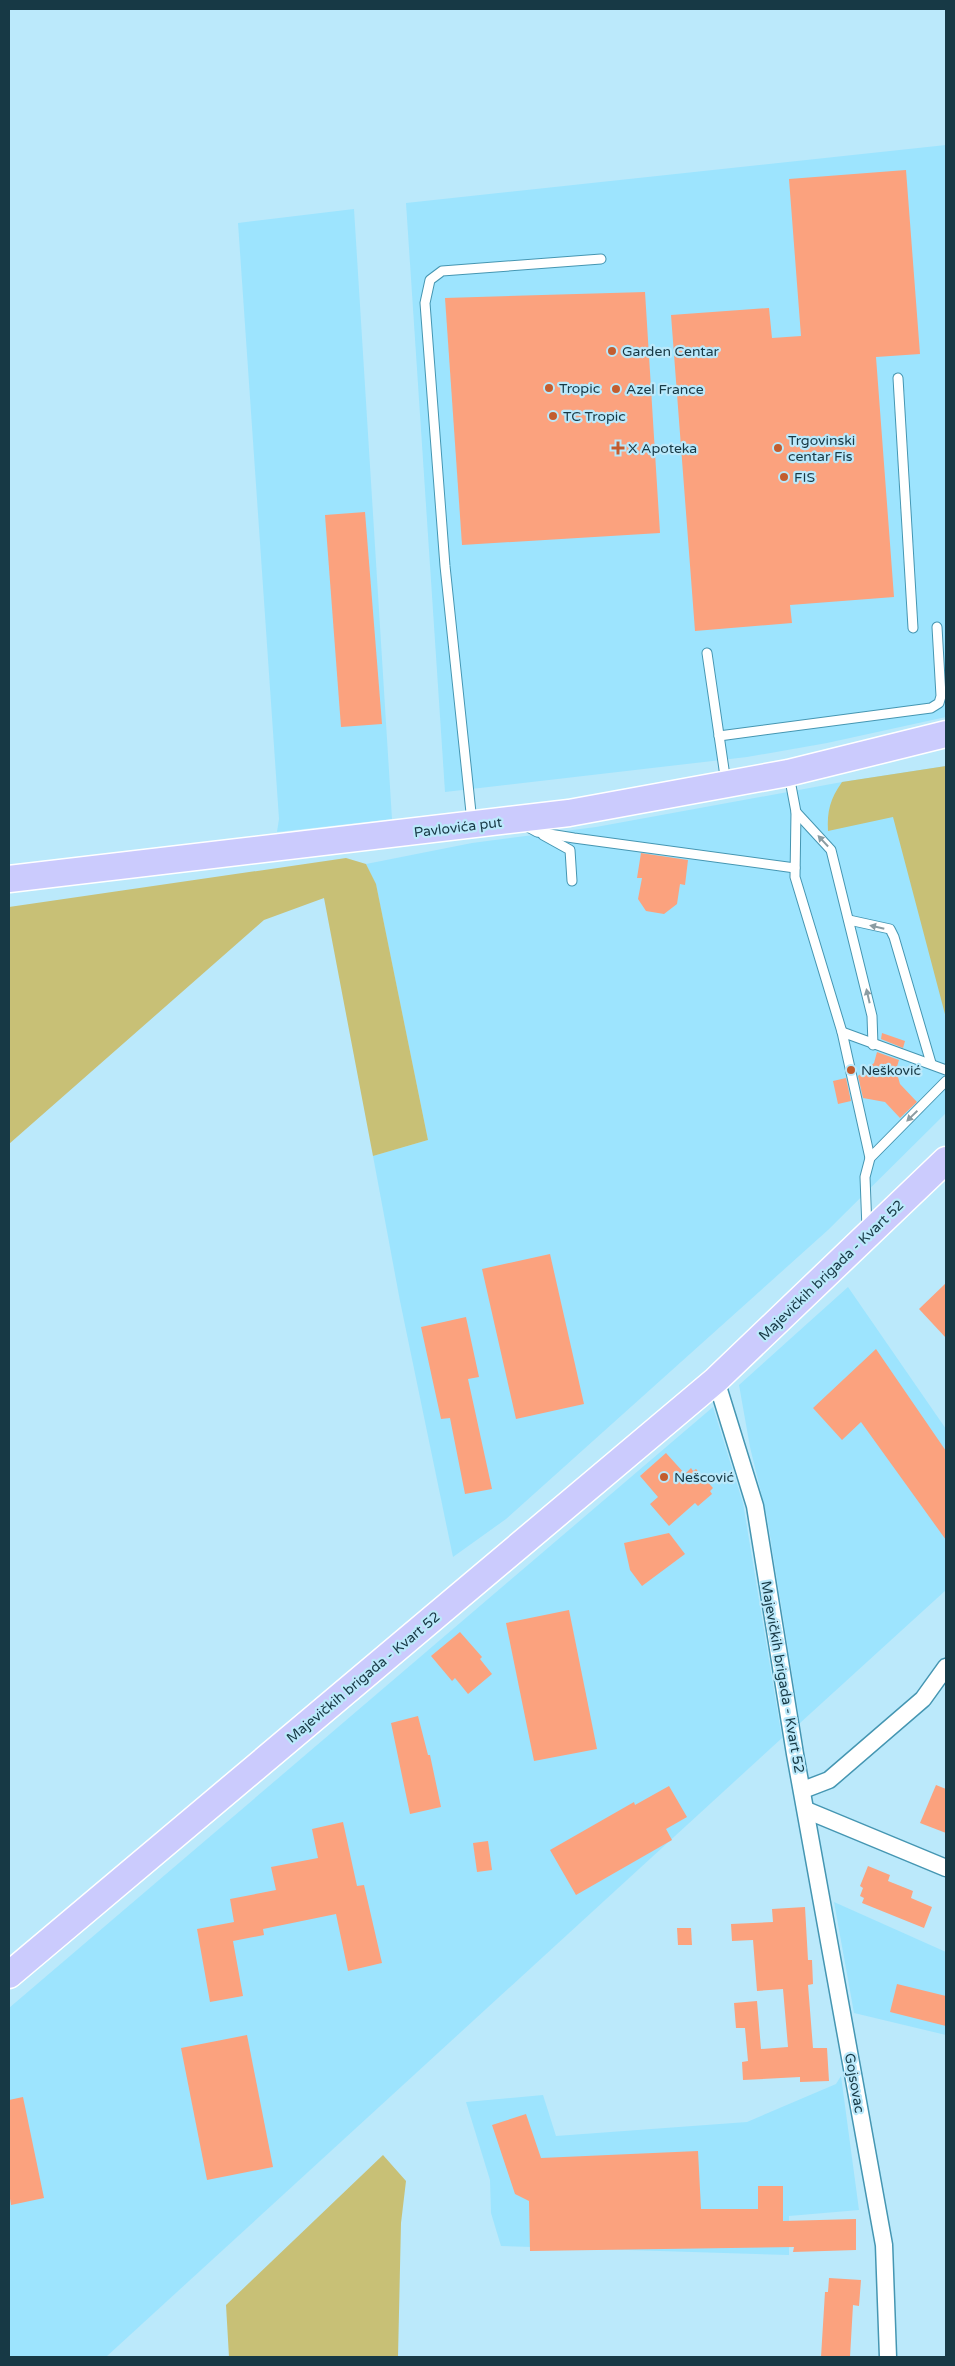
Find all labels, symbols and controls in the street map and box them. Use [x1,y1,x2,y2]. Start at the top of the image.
place label: Garden Centar [622,343,720,360]
marker: Garden Centar [606,345,618,357]
place label: Tropic [559,380,600,397]
place label: Azel France [626,381,704,398]
marker: Tropic [543,382,555,394]
marker: Azel France [610,383,622,395]
place label: TC Tropic [563,408,626,425]
marker: TC Tropic [547,410,559,422]
place label: Trgovinski centar Fis [788,432,855,465]
place label: X Apoteka [628,440,697,457]
marker: X Apoteka [612,442,624,454]
marker: Trgovinski centar Fis [772,442,784,454]
place label: FIS [794,469,816,486]
marker: FIS [778,471,790,483]
street label: Pavlovića put [413,814,504,841]
one-way arrow [817,836,829,848]
one-way arrow [869,923,884,931]
one-way arrow [864,989,872,1004]
place label: Nešković [861,1062,921,1079]
marker: Nešković [845,1064,857,1076]
one-way arrow [906,1109,918,1121]
street label: Majevičkih brigada - Kvart 52 [755,1196,907,1344]
place label: Nešcović [674,1469,734,1486]
marker: Nešcović [658,1471,670,1483]
street label: Majevičkih brigada - Kvart 52 [757,1580,808,1775]
street label: Majevičkih brigada - Kvart 52 [283,1608,443,1747]
street label: Gojsovac [841,2052,868,2114]

